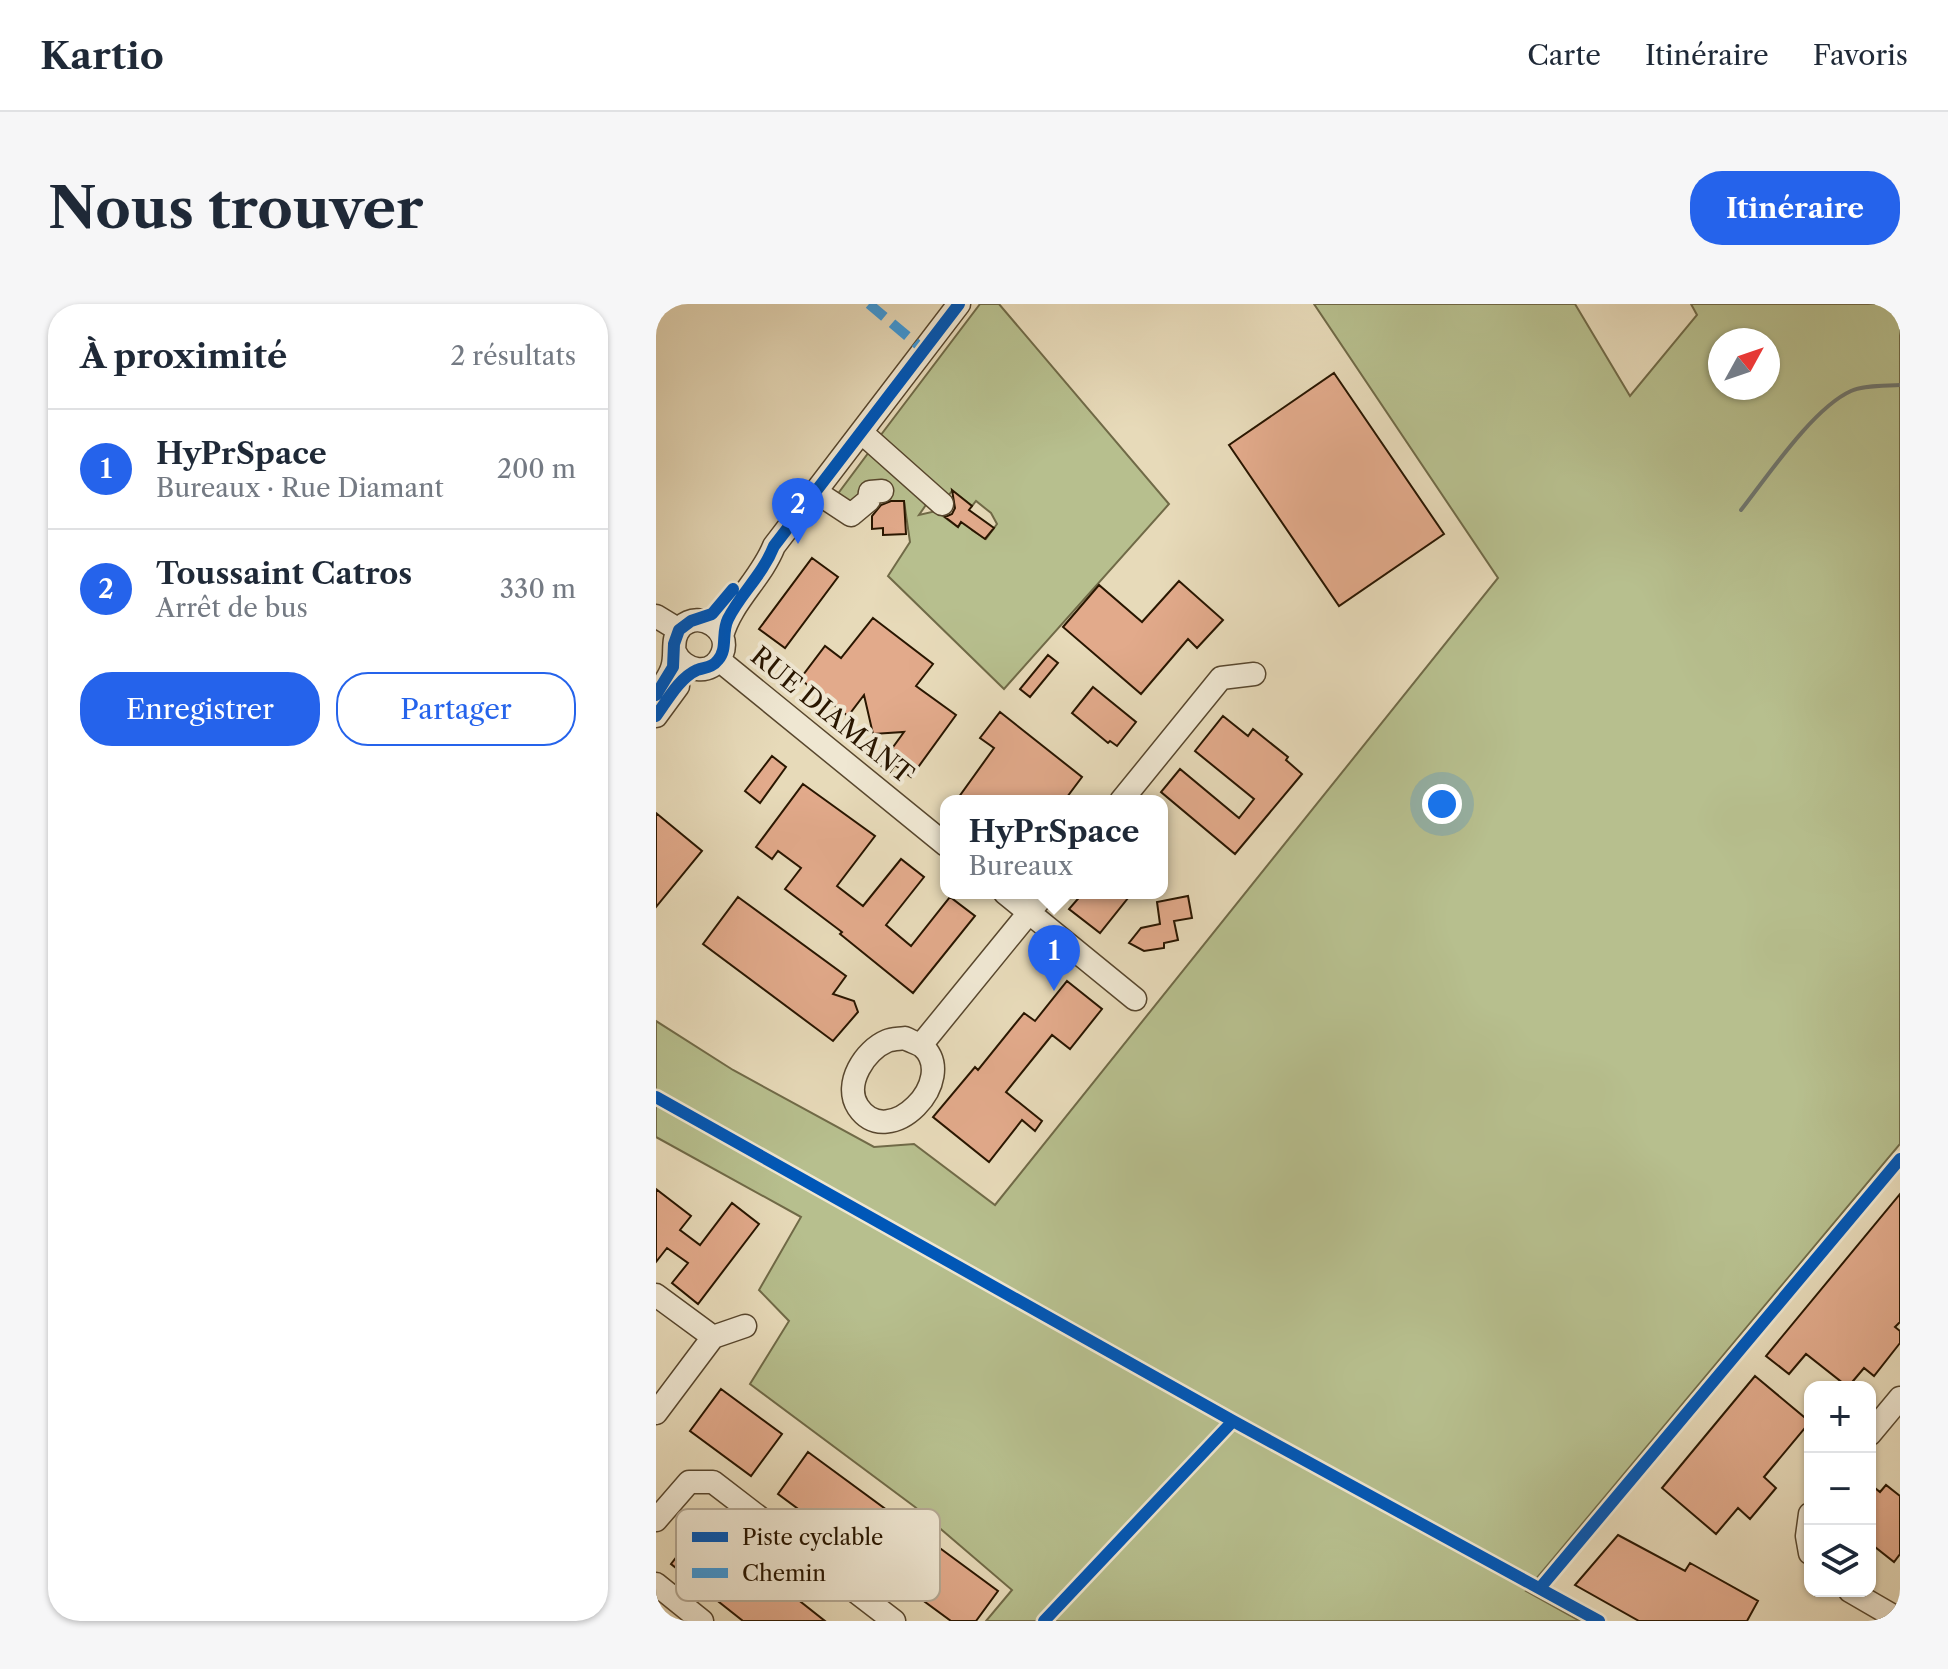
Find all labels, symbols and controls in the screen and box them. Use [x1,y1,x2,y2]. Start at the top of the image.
text: Kartio [40,32,164,79]
text: Carte [1527,38,1601,72]
text: Itinéraire [1645,38,1769,72]
text: Favoris [1813,38,1908,72]
button: Itinéraire [1690,171,1900,245]
text: Nous trouver [48,174,423,243]
north arrow [1708,328,1780,400]
text: À proximité [80,335,287,377]
text: 2 résultats [450,340,576,372]
text: HyPrSpace [156,435,327,472]
text: 1 [100,453,112,485]
text: 200 m [497,453,576,485]
text: Bureaux · Rue Diamant [156,472,444,504]
pin: 2 [772,478,824,544]
text: Toussaint Catros [156,555,412,592]
text: 2 [98,573,114,605]
text: 330 m [500,573,576,605]
text: Arrêt de bus [156,592,308,624]
street label: RUE DIAMANT [744,640,920,791]
button: Enregistrer [80,672,320,746]
button: Partager [336,672,576,746]
your location [1422,784,1462,824]
popup [940,795,1168,899]
text: HyPrSpace [969,813,1139,850]
text: Bureaux [969,850,1073,882]
pin: 1 [1028,925,1080,991]
map controls [1804,1381,1876,1597]
button: + [1804,1381,1876,1453]
button: − [1804,1453,1876,1525]
legend [676,1509,940,1601]
text: Piste cyclable [742,1524,883,1551]
button: layers [1804,1525,1876,1597]
text: Chemin [742,1560,826,1587]

